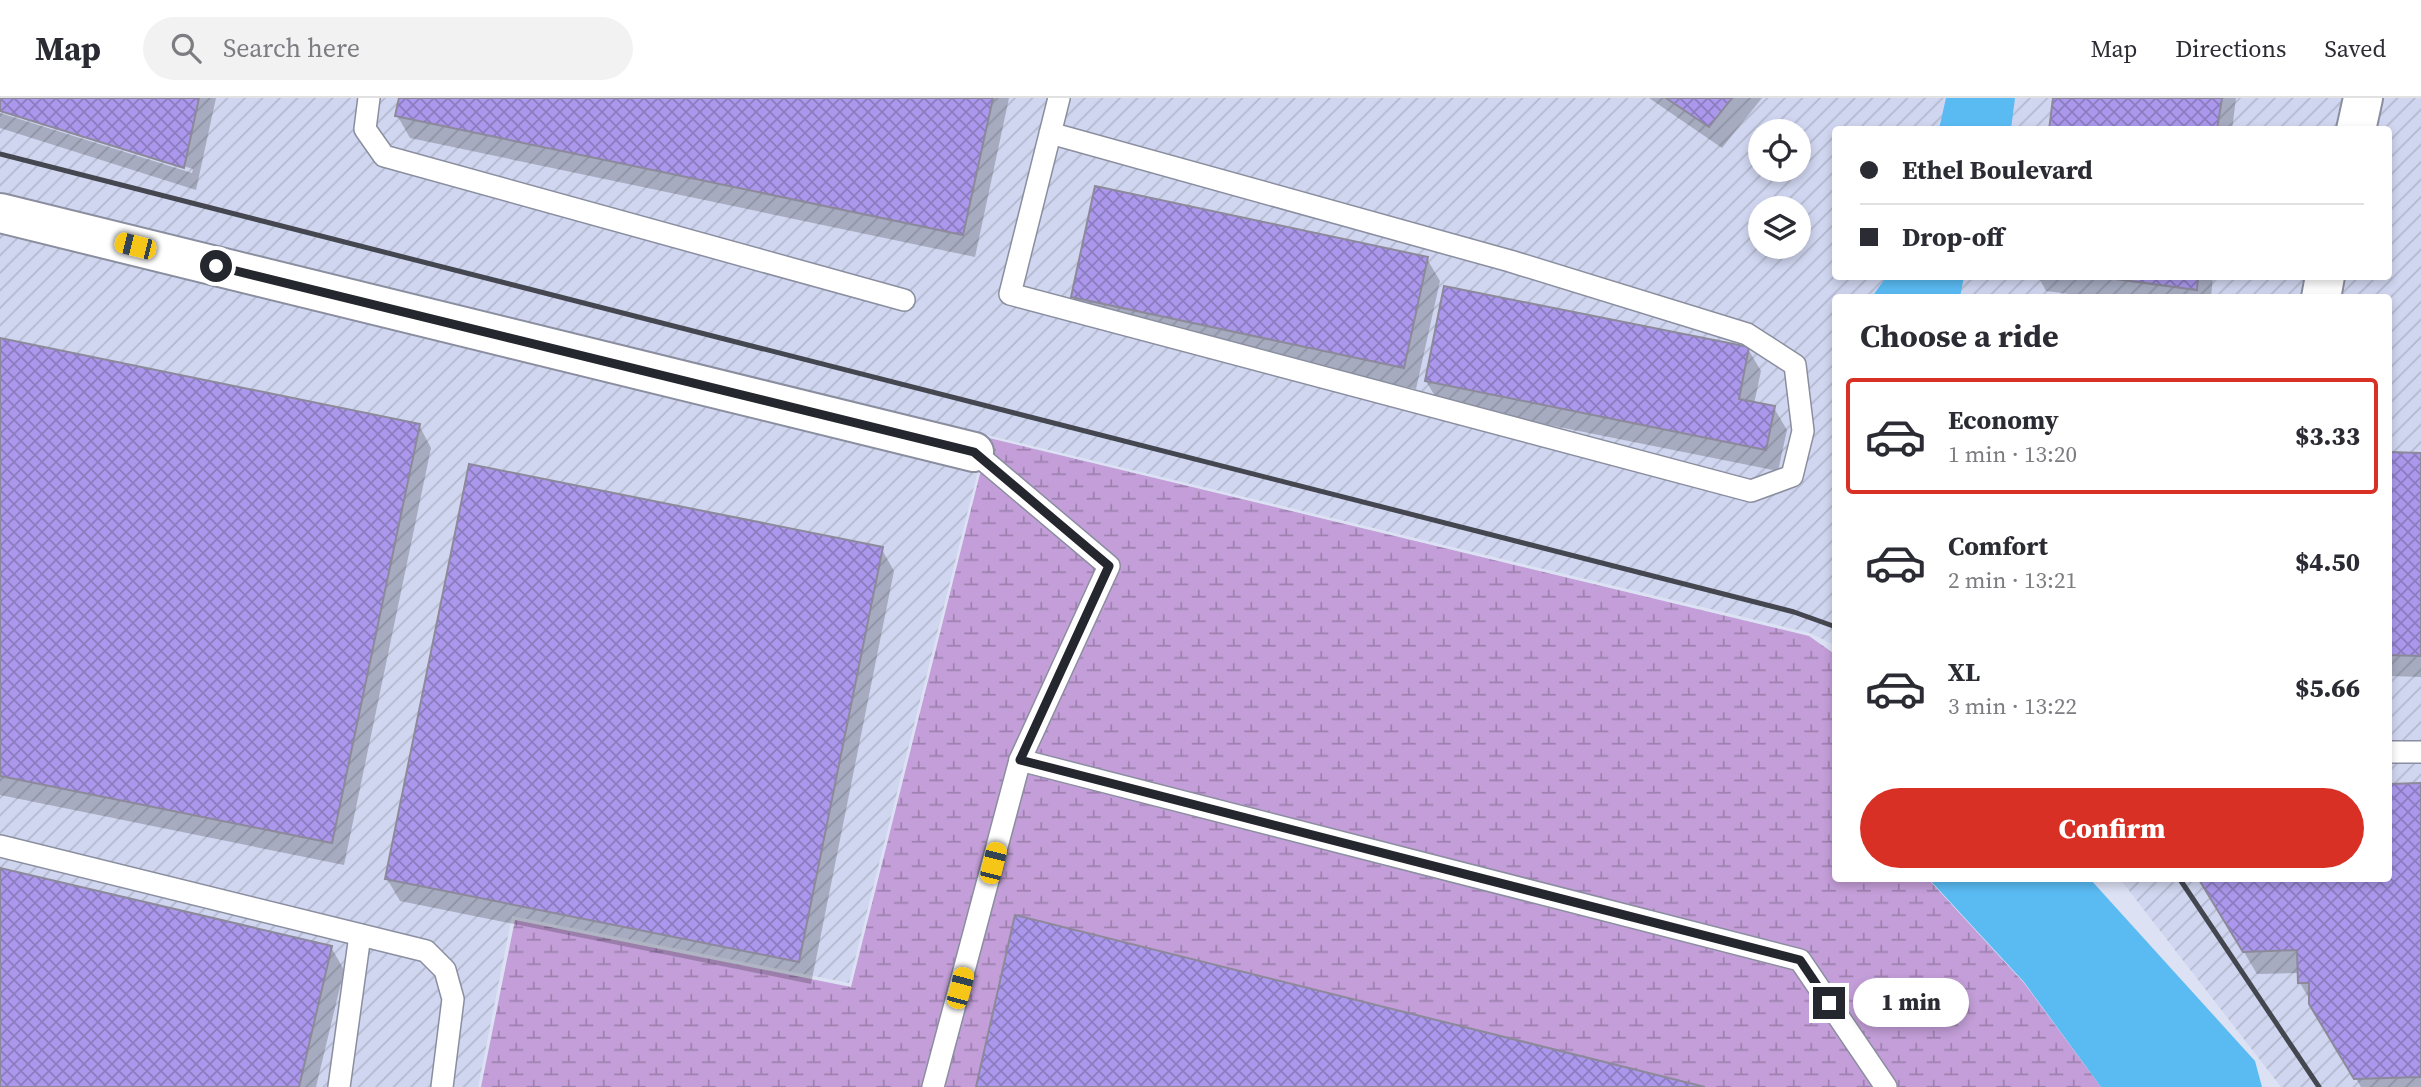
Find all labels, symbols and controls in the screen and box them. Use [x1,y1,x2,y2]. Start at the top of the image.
search box [143,17,633,80]
text: Map [35,26,101,71]
icon: search [167,29,205,67]
text: Search here [223,30,360,66]
text: Map [2090,32,2137,65]
text: Directions [2175,32,2286,65]
text: Saved [2324,32,2386,65]
map controls [1748,119,1811,259]
button: locate [1748,119,1811,182]
text: Ethel Boulevard [1902,152,2093,188]
button: layers [1748,196,1811,259]
text: Drop-off [1902,219,2004,255]
car [113,231,158,261]
route start [200,250,232,282]
text: Choose a ride [1860,314,2059,358]
text: Economy [1948,402,2059,438]
icon: car [1864,405,1927,468]
text: $3.33 [2295,418,2360,454]
text: 1 min · 13:20 [1948,438,2077,470]
text: Comfort [1948,528,2048,564]
icon: car [1864,531,1927,594]
text: $4.50 [2295,544,2360,580]
text: 2 min · 13:21 [1948,564,2077,596]
text: XL [1948,654,1980,690]
icon: car [1864,657,1927,720]
text: $5.66 [2295,670,2360,706]
text: 3 min · 13:22 [1948,690,2077,722]
button: Confirm [1860,788,2364,868]
car [978,840,1009,886]
car [945,965,976,1011]
callout: 1 min [1854,978,1969,1028]
text: 1 min [1881,986,1941,1018]
route end [1813,987,1845,1019]

